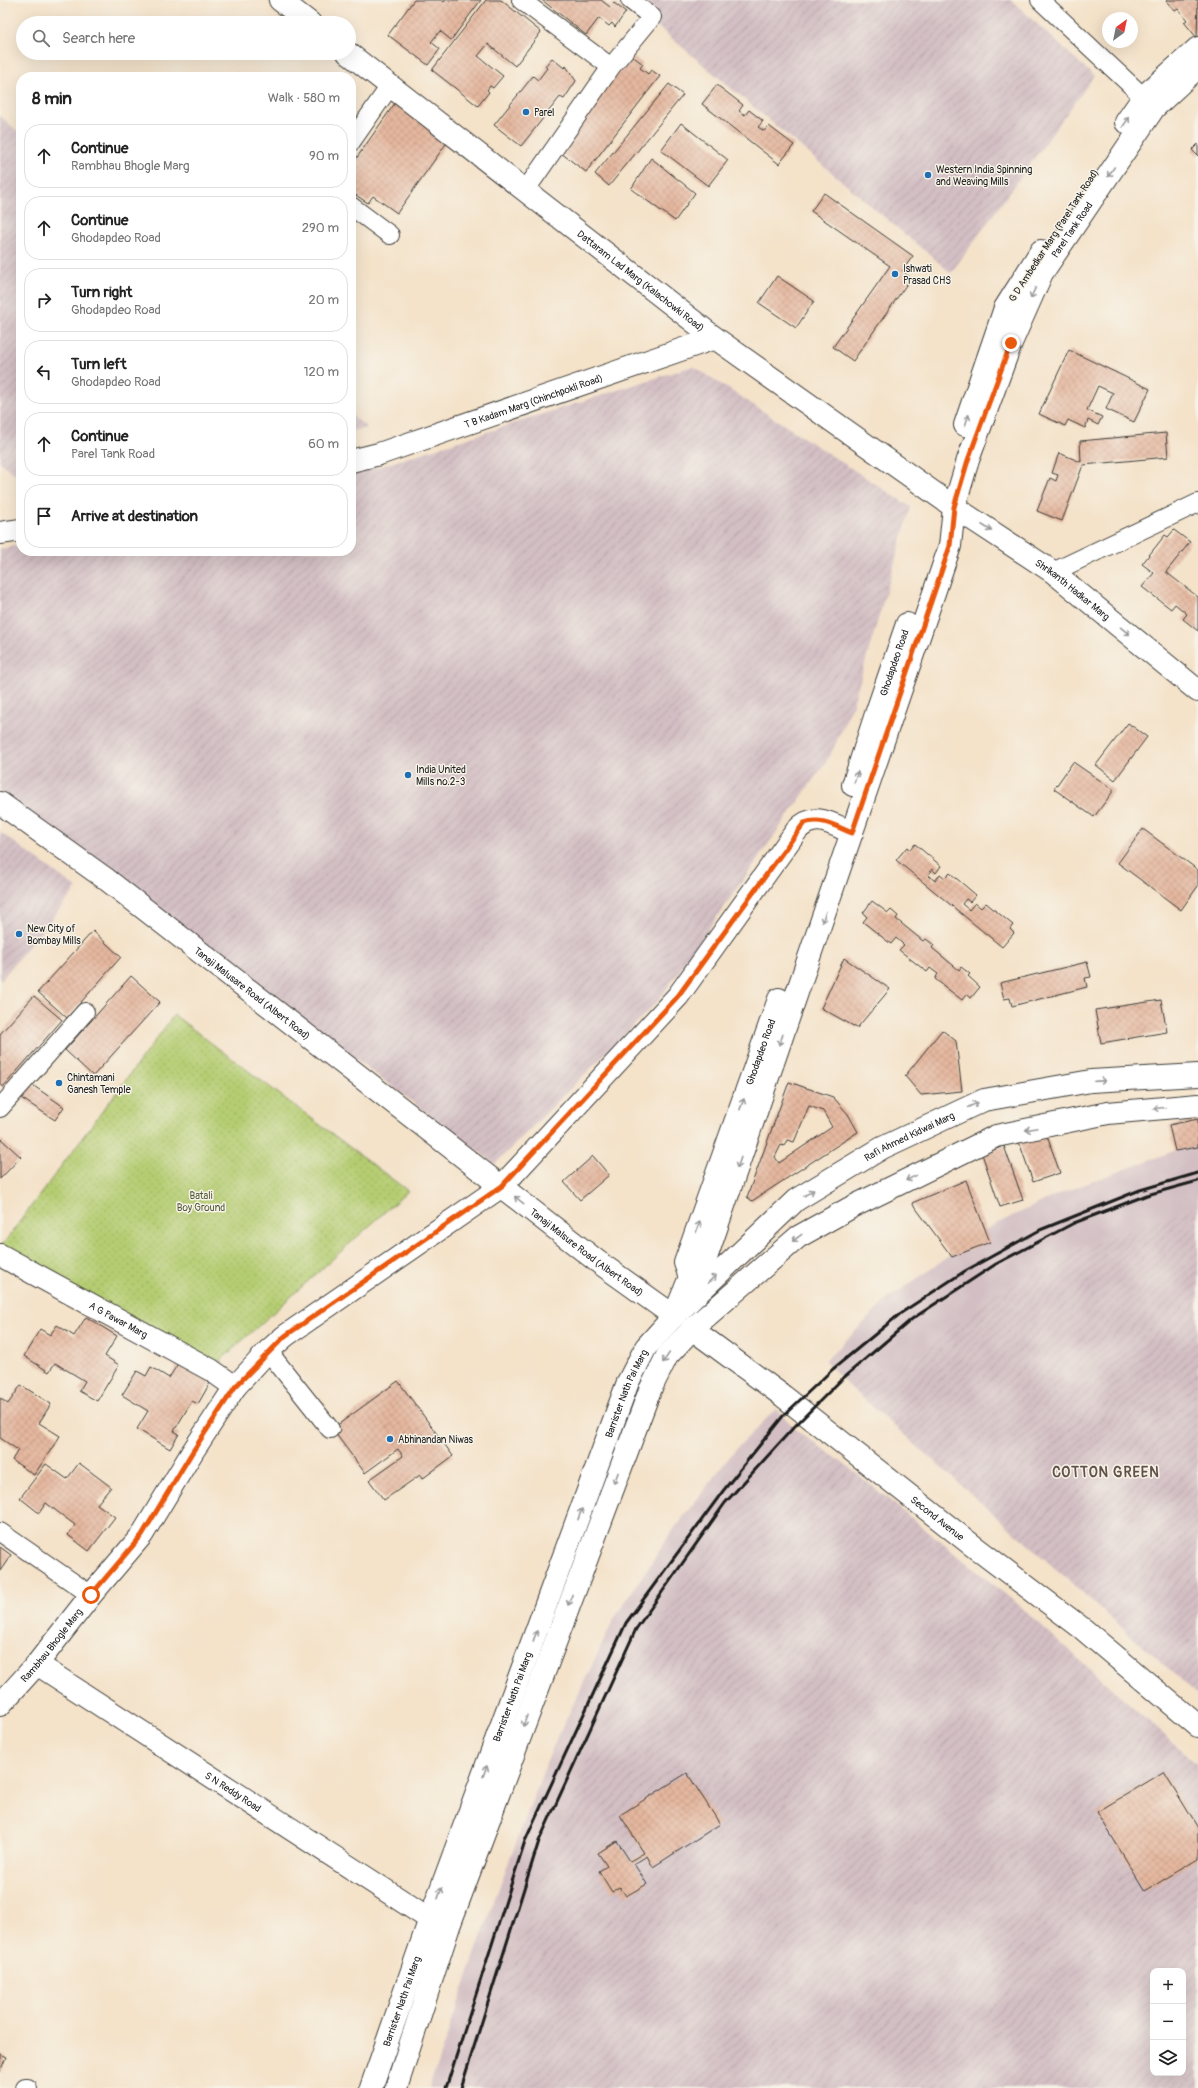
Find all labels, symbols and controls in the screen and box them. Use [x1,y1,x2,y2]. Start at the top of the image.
north arrow [1102,12,1138,48]
search box [16,16,356,60]
icon: search [30,27,52,49]
text: Search here [62,29,135,48]
text: 8 min [32,88,72,109]
text: Walk · 580 m [268,90,340,106]
marker: Parel [521,107,531,117]
place label: Parel [534,107,554,119]
one-way arrow [1122,117,1130,128]
text: Continue [71,139,129,158]
icon: ahead [33,145,55,167]
text: 90 m [309,148,339,164]
text: Rambhau Bhogle Marg [71,158,190,174]
place label: Western India Spinning and Weaving Mills [936,164,1032,188]
one-way arrow [1107,166,1115,177]
street label: G D Ambedkar Marg (Parel Tank Road) [1006,167,1101,304]
marker: Western India Spinning and Weaving Mills [923,170,933,180]
street label: Parel Tank Road [1049,200,1096,260]
text: Continue [71,211,129,230]
icon: ahead [33,217,55,239]
text: 290 m [302,220,339,236]
street label: Dattaram Lad Marg (Kalachowki Road) [574,228,706,334]
text: Ghodapdeo Road [71,230,161,246]
place label: Ishwati Prasad CHS [903,263,951,287]
marker: Ishwati Prasad CHS [890,269,900,279]
text: Turn right [71,283,132,302]
one-way arrow [1029,286,1036,298]
icon: right [33,289,55,311]
text: 20 m [308,292,339,308]
text: Ghodapdeo Road [71,302,161,318]
route end [1002,334,1020,352]
text: Turn left [71,355,127,374]
icon: left [33,361,55,383]
text: 120 m [303,364,339,380]
street label: T B Kadam Marg (Chinchpokli Road) [463,372,604,431]
text: Ghodapdeo Road [71,374,161,390]
one-way arrow [964,413,971,426]
text: Continue [71,427,129,446]
icon: ahead [33,433,55,455]
text: 60 m [308,436,339,452]
text: Parel Tank Road [71,446,155,462]
icon: arrive [33,505,55,527]
text: Arrive at destination [71,507,198,526]
one-way arrow [981,524,992,532]
street label: Shrikanth Hadkar Marg [1033,557,1112,623]
one-way arrow [1119,626,1130,635]
street label: Ghodapdeo Road [878,628,912,698]
place label: India United Mills no.2-3 [416,764,466,788]
marker: India United Mills no.2-3 [403,770,413,780]
one-way arrow [853,771,860,784]
one-way arrow [819,910,827,922]
place label: New City of Bombay Mills [27,923,81,947]
marker: New City of Bombay Mills [14,929,24,939]
street label: Tanaji Malusare Road (Albert Road) [191,945,312,1043]
street label: Ghodapdeo Road [744,1017,778,1087]
one-way arrow [777,1033,785,1045]
place label: Chintamani Ganesh Temple [67,1072,131,1096]
one-way arrow [1093,1077,1106,1084]
marker: Chintamani Ganesh Temple [54,1078,64,1088]
one-way arrow [739,1098,746,1111]
one-way arrow [966,1101,978,1108]
one-way arrow [1153,1105,1166,1112]
street label: Rafi Ahmed Kidwai Marg [862,1110,957,1164]
one-way arrow [1025,1125,1038,1133]
one-way arrow [735,1156,742,1169]
one-way arrow [906,1174,918,1182]
one-way arrow [803,1188,815,1196]
park label: Batali Boy Ground [177,1190,225,1214]
one-way arrow [514,1196,525,1204]
street label: Tanaji Malsure Road (Albert Road) [527,1206,645,1299]
one-way arrow [695,1221,703,1233]
one-way arrow [791,1234,802,1243]
one-way arrow [707,1274,717,1284]
street label: A G Pawar Marg [87,1300,149,1341]
street label: Barrister Nath Pai Marg [603,1348,651,1439]
one-way arrow [662,1353,670,1364]
marker: Abhinandan Niwas [385,1434,395,1444]
place label: Abhinandan Niwas [398,1434,474,1446]
district label: COTTON GREEN [1052,1464,1160,1481]
one-way arrow [612,1472,620,1484]
street label: Second Avenue [908,1494,966,1544]
one-way arrow [576,1508,584,1520]
route start [82,1586,100,1604]
one-way arrow [566,1593,574,1605]
street label: Rambhau Bhogle Marg [19,1606,85,1685]
one-way arrow [531,1630,539,1642]
street label: Barrister Nath Pai Marg [491,1650,535,1743]
one-way arrow [520,1715,528,1727]
one-way arrow [481,1765,489,1777]
street label: S N Reddy Road [202,1770,263,1815]
one-way arrow [436,1887,444,1899]
street label: Barrister Nath Pai Marg [381,1955,424,2048]
map controls [1150,1968,1186,2076]
button: + [1150,1968,1186,2004]
button: − [1150,2004,1186,2040]
button: layers [1150,2040,1186,2076]

